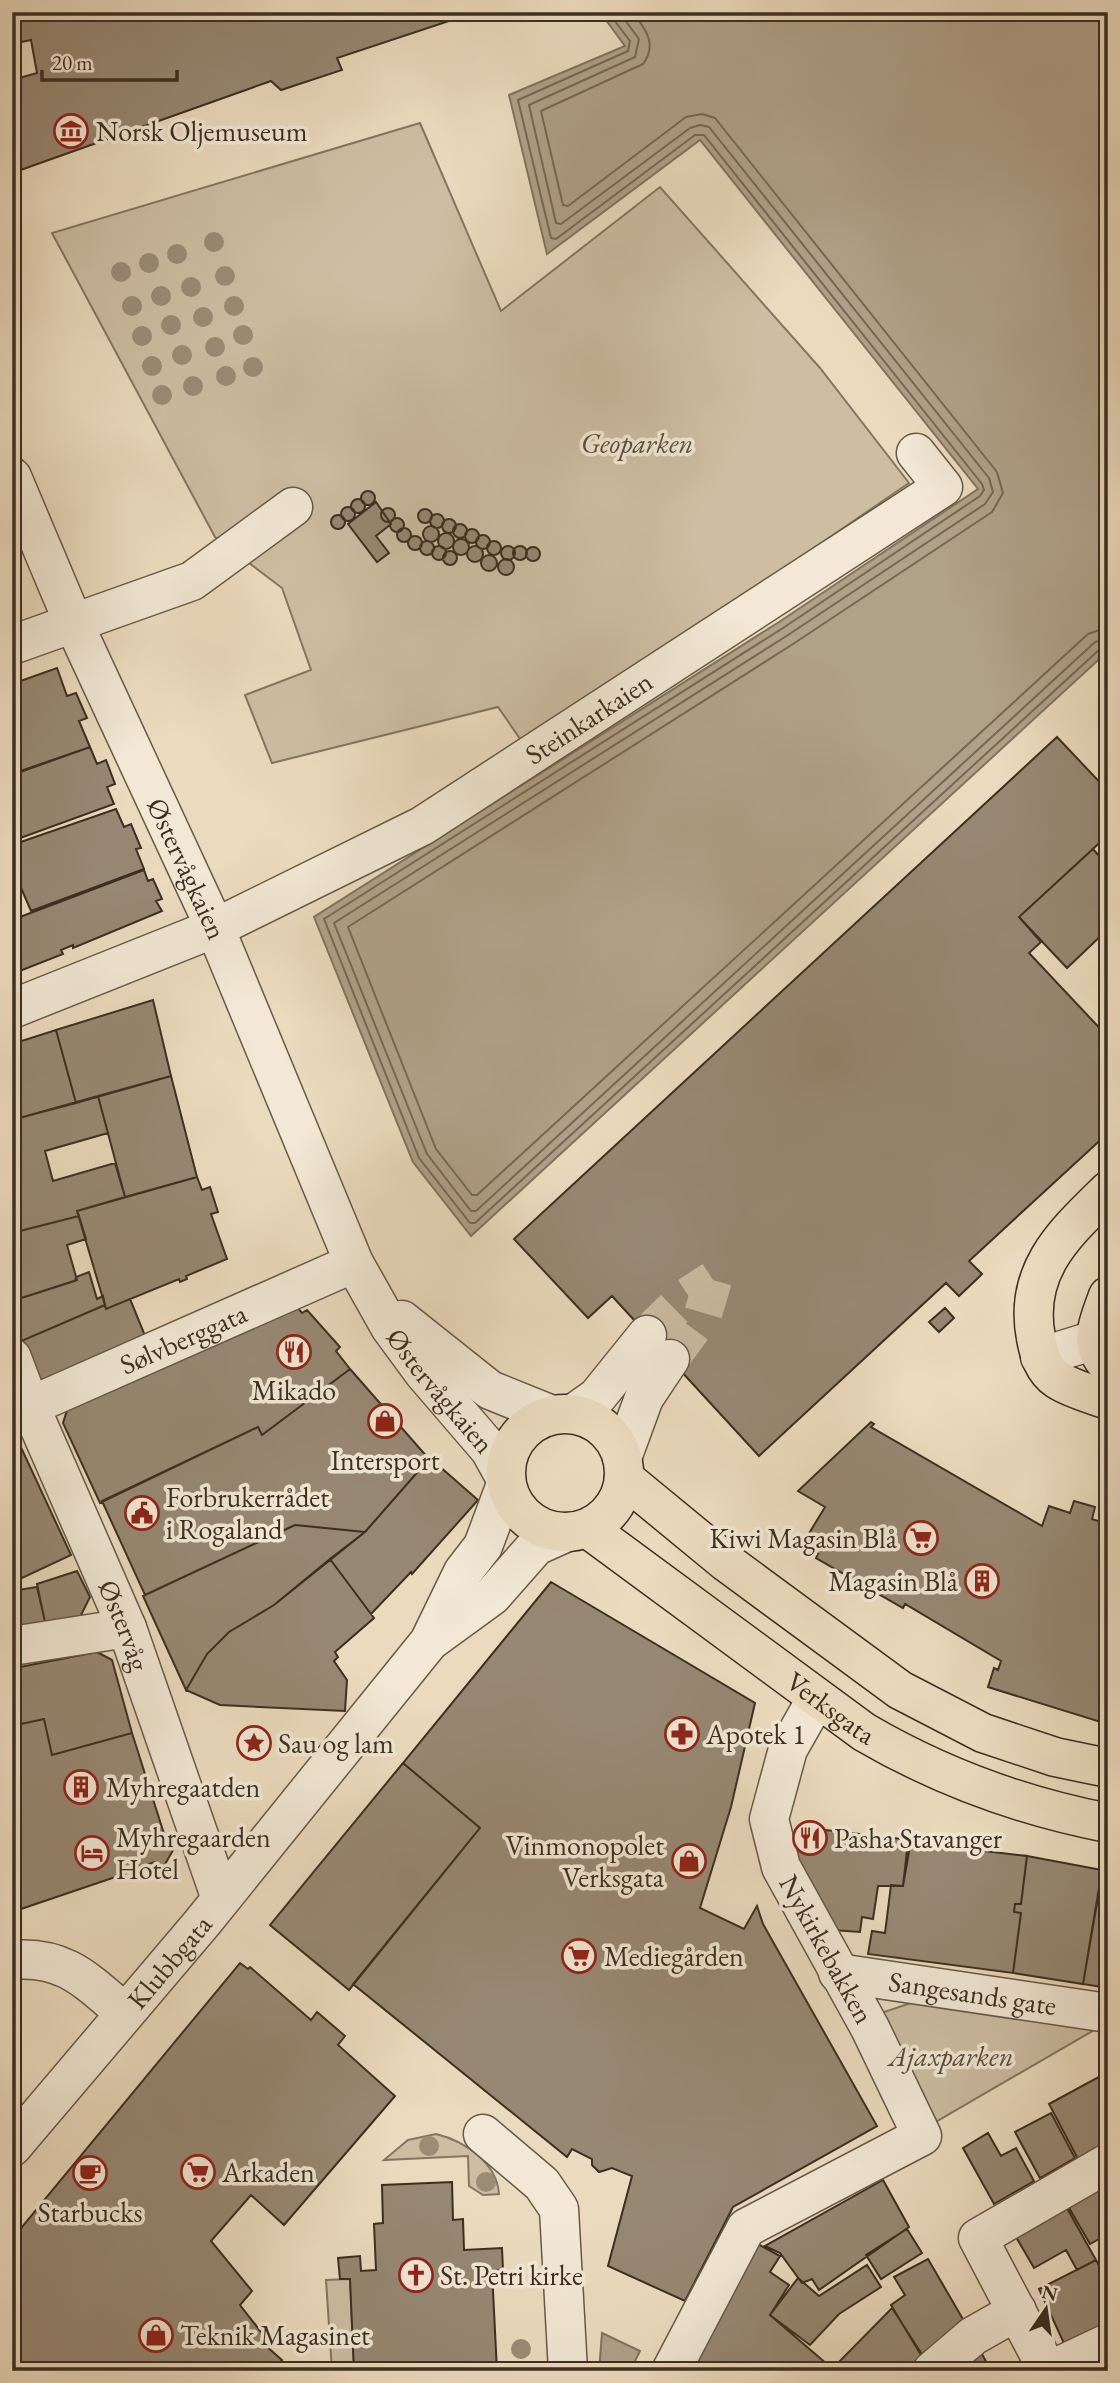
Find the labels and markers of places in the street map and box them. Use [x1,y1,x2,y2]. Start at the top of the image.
museum icon: Norsk Oljemuseum [52,112,90,150]
place label: Norsk Oljemuseum [96,113,308,149]
restaurant icon: Mikado [275,1333,313,1371]
place label: Mikado [252,1372,336,1408]
shop icon: Intersport [366,1402,404,1440]
place label: Intersport [331,1442,440,1478]
place label: Forbrukerrådet i Rogaland [166,1479,329,1547]
public building icon: Forbrukerrådet i Rogaland [123,1494,161,1532]
supermarket icon: Kiwi Magasin Blå [902,1519,940,1557]
place label: Kiwi Magasin Blå [710,1520,898,1556]
building icon: Magasin Blå [963,1562,1001,1600]
place label: Magasin Blå [828,1563,959,1599]
pharmacy icon: Apotek 1 [663,1715,701,1753]
place label: Apotek 1 [705,1716,806,1752]
place icon: Sau og lam [235,1724,273,1762]
place label: Sau og lam [278,1725,394,1761]
building icon: Myhregaatden [62,1768,100,1806]
place label: Myhregaatden [106,1769,260,1805]
place label: Myhregaarden Hotel [116,1819,271,1887]
restaurant icon: Pasha Stavanger [791,1819,829,1857]
place label: Pasha Stavanger [834,1820,1003,1856]
place label: Vinmonopolet Verksgata [505,1827,665,1895]
hotel icon: Myhregaarden Hotel [73,1834,111,1872]
shop icon: Vinmonopolet Verksgata [670,1842,708,1880]
supermarket icon: Mediegården [560,1937,598,1975]
place label: Mediegården [604,1938,744,1974]
supermarket icon: Arkaden [179,2153,217,2191]
cafe icon: Starbucks [71,2154,109,2192]
place label: Arkaden [221,2154,315,2190]
place label: Starbucks [37,2194,143,2230]
church icon: St. Petri kirke [397,2256,435,2294]
place label: St. Petri kirke [440,2257,583,2293]
shop icon: Teknik Magasinet [137,2316,175,2354]
place label: Teknik Magasinet [180,2317,370,2353]

